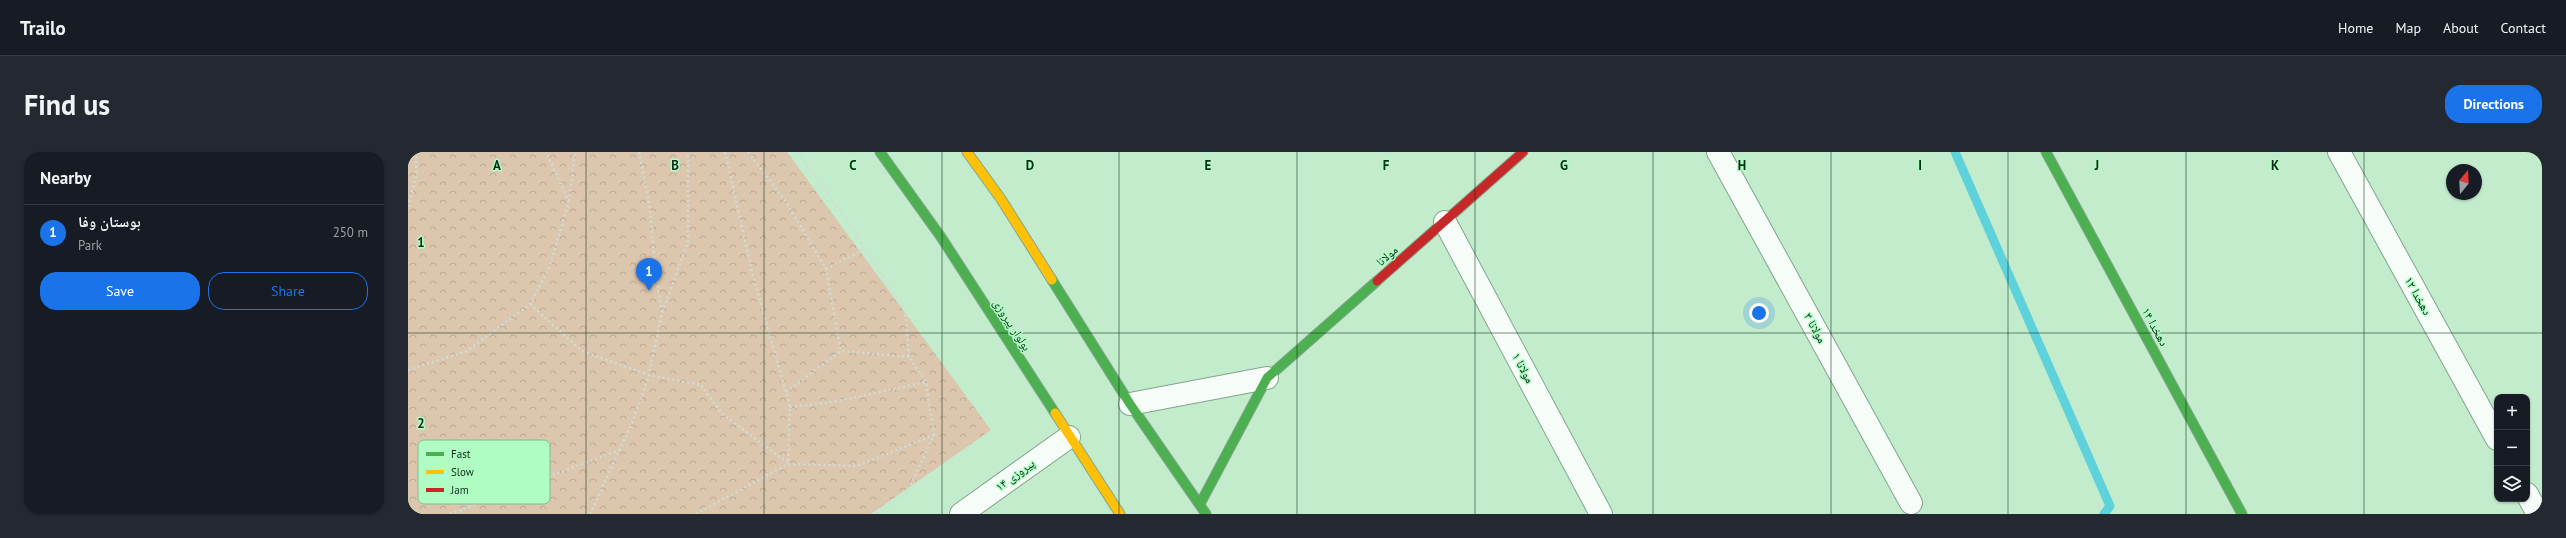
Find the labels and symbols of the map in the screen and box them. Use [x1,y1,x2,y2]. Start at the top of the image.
text: A [493,157,501,174]
text: B [671,157,679,174]
text: C [849,157,857,174]
text: D [1026,157,1034,174]
text: E [1205,157,1212,174]
text: F [1383,157,1390,174]
text: G [1560,157,1568,174]
text: H [1738,157,1746,174]
text: I [1918,157,1922,174]
text: J [2094,157,2099,174]
text: K [2271,157,2279,174]
north arrow [2446,164,2482,200]
text: 1 [417,234,425,251]
street label: مولانا [1373,242,1401,269]
pin: 1 [636,258,662,291]
street label: دهخدا ۱۲ [2402,274,2435,318]
street label: بولوار پیروزی [990,296,1035,354]
your location [1749,303,1769,323]
street label: دهخدا ۱۴ [2139,305,2172,349]
street label: مولانا ۳ [1801,310,1830,345]
street label: مولانا ۱ [1509,350,1538,386]
text: 2 [417,415,425,432]
legend [418,440,550,504]
text: Fast [451,447,471,461]
street label: پیروزی ۱۴ [992,455,1038,494]
text: Slow [451,465,474,479]
text: Jam [450,483,469,497]

